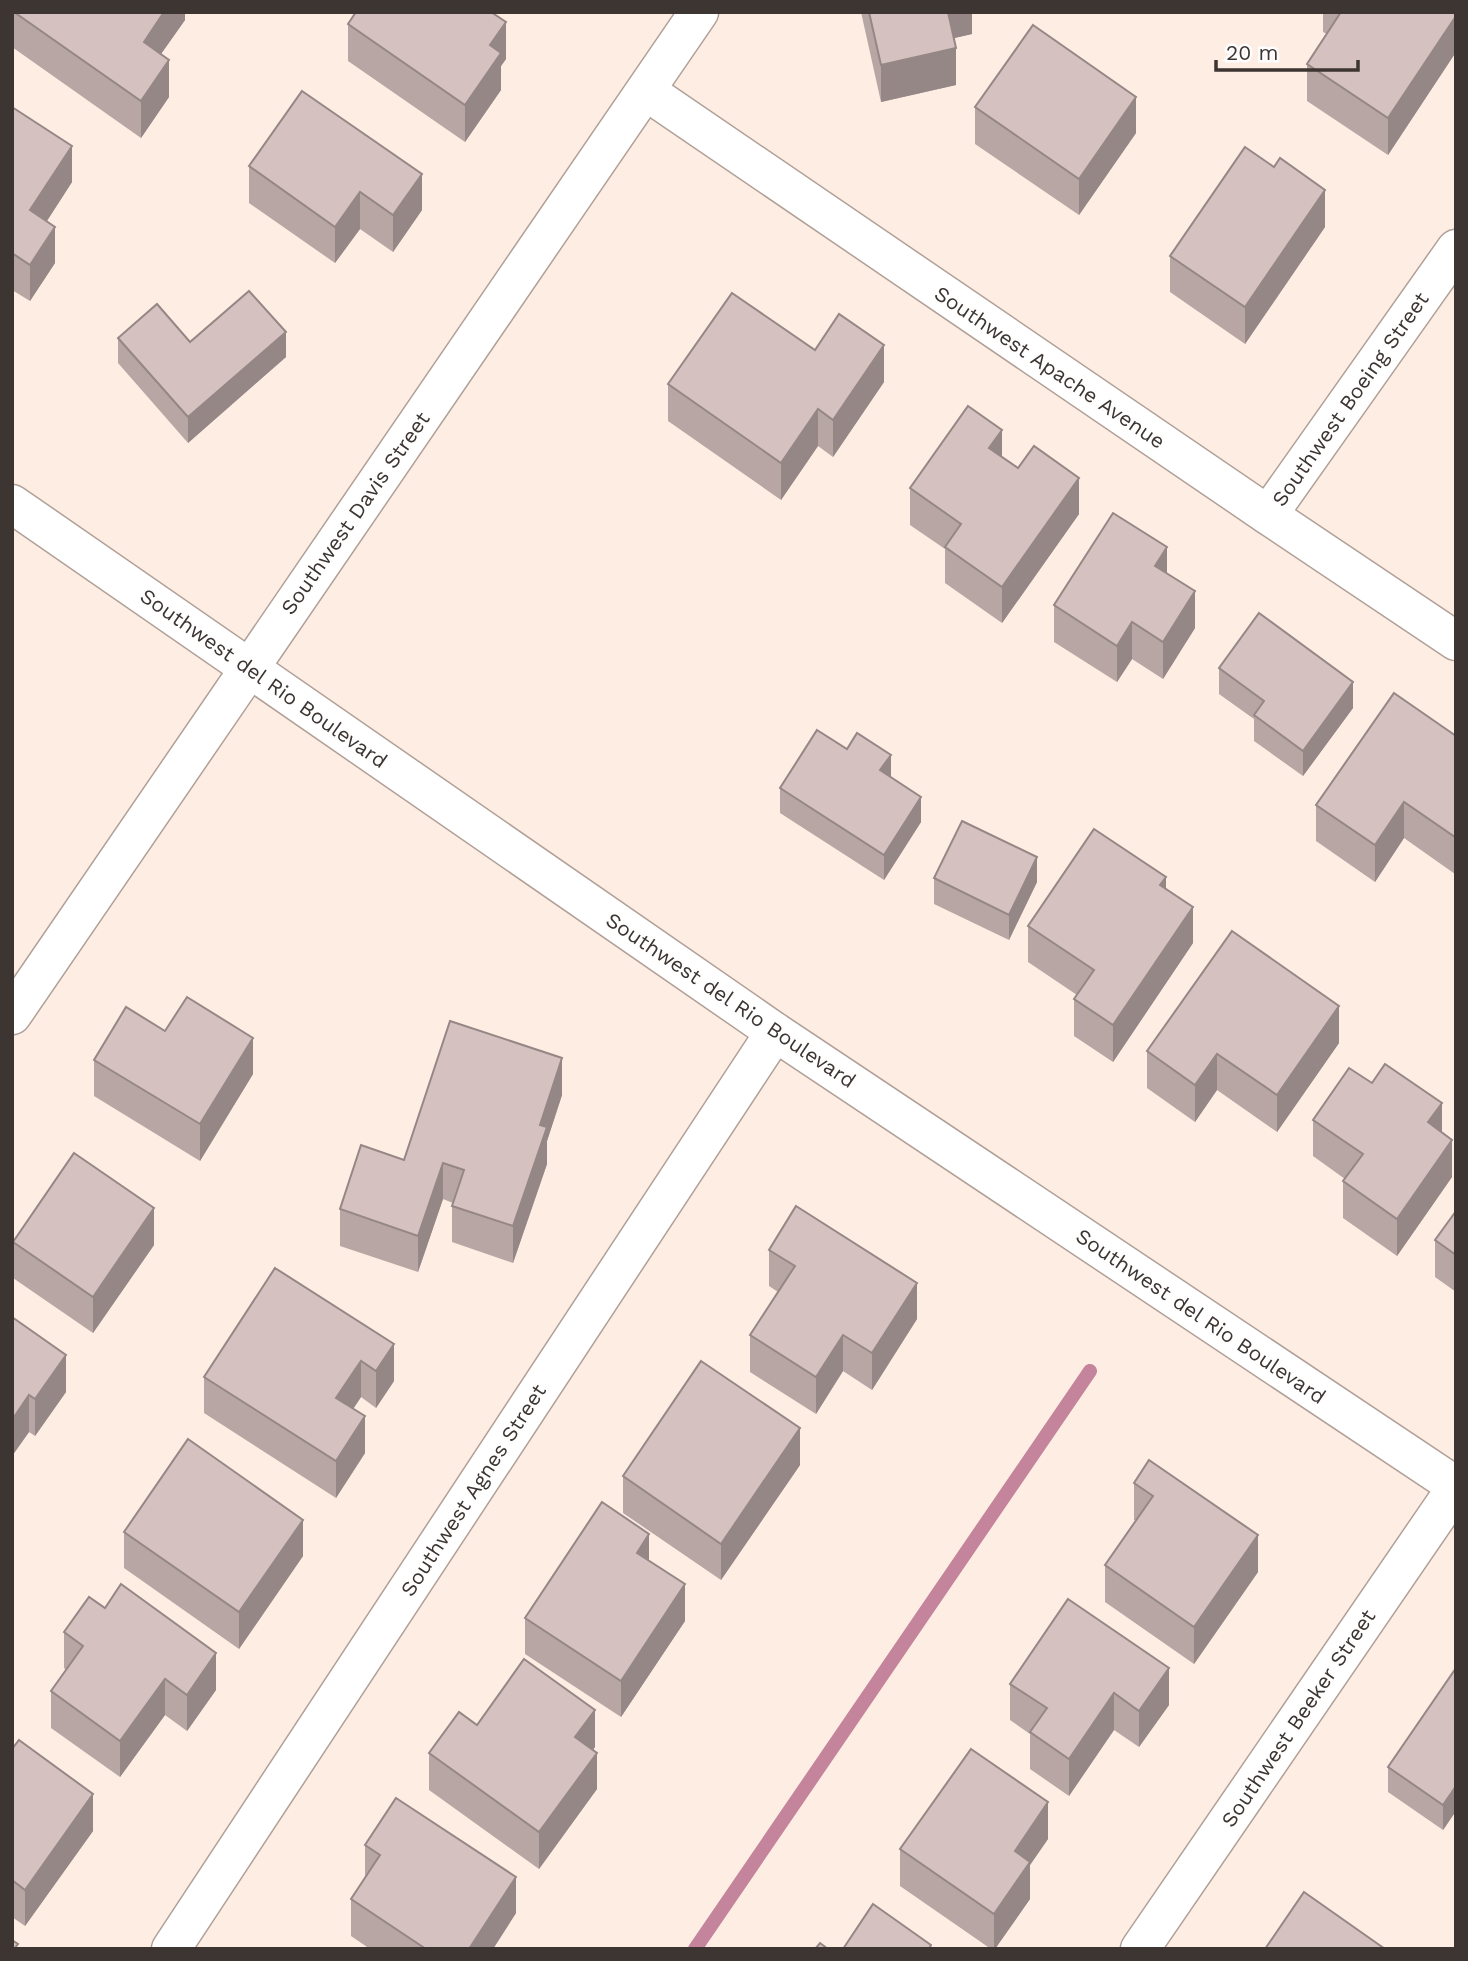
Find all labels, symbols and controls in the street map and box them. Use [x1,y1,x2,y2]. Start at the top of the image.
scale bar [1216,28,1358,72]
text: 20 m [1226,40,1278,65]
street label: Southwest Apache Avenue [930,280,1170,454]
street label: Southwest Boeing Street [1266,287,1434,511]
street label: Southwest Davis Street [275,407,435,619]
street label: Southwest del Rio Boulevard [136,583,392,773]
street label: Southwest del Rio Boulevard [601,907,861,1093]
street label: Southwest del Rio Boulevard [1071,1223,1331,1409]
street label: Southwest Agnes Street [395,1379,551,1601]
street label: Southwest Beeker Street [1216,1604,1380,1832]

